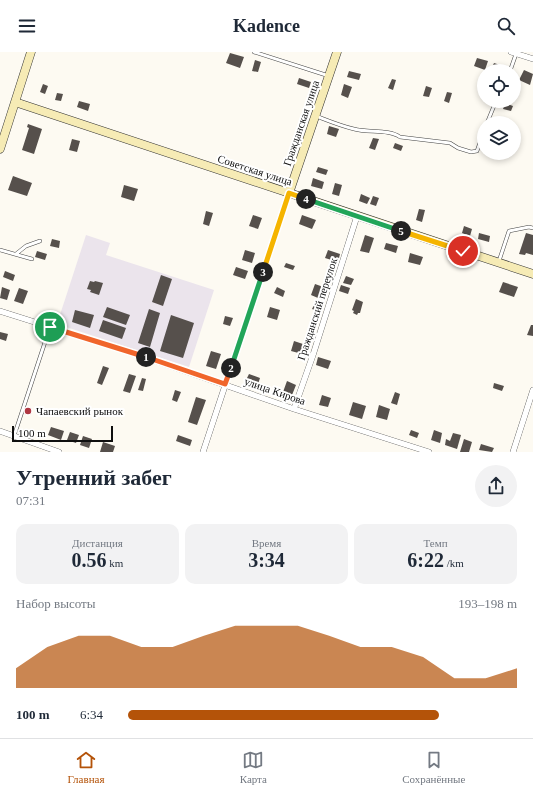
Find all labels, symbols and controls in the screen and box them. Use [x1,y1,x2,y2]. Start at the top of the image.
icon: menu [16,15,38,37]
icon: search [495,15,517,37]
text: Kadence [233,16,300,36]
map controls [477,64,521,160]
button: locate [477,64,521,108]
street label: Гражданская улица [281,78,321,167]
button: layers [477,116,521,160]
street label: Советская улица [216,152,294,188]
pin: 4 [296,189,316,209]
text: 4 [303,193,309,205]
pin: 5 [391,221,411,241]
text: 5 [398,225,404,237]
pin [446,234,480,268]
icon: check [452,240,474,262]
street label: Гражданский переулок [295,256,339,362]
pin: 3 [253,262,273,282]
text: 3 [260,266,266,278]
pin [33,310,67,344]
icon: arrive [39,316,61,338]
pin: 1 [136,347,156,367]
text: 1 [143,351,149,363]
pin: 2 [221,358,241,378]
text: 2 [228,362,234,374]
street label: улица Кирова [243,375,307,407]
place label: Чапаевский рынок [36,405,124,417]
marker: Чапаевский рынок [23,406,33,416]
scale bar [12,424,113,443]
text: 100 m [18,427,46,439]
text: Утренний забег [16,465,172,490]
button: share [475,465,517,507]
text: 07:31 [16,493,46,508]
text: Дистанция [72,537,123,549]
text: Время [252,537,281,549]
text: Темп [423,537,448,549]
text: 0.56 [72,549,107,571]
text: 3:34 [248,549,285,571]
text: 6:22 [407,549,444,571]
text: km [107,557,123,569]
text: /km [444,557,464,569]
text: Набор высоты [16,596,95,611]
text: 193–198 m [458,596,517,611]
text: 100 m [16,707,50,722]
text: 6:34 [80,707,103,722]
tab: Главная [68,749,105,785]
tab: Карта [240,749,267,785]
tab: Сохранённые [402,749,465,785]

